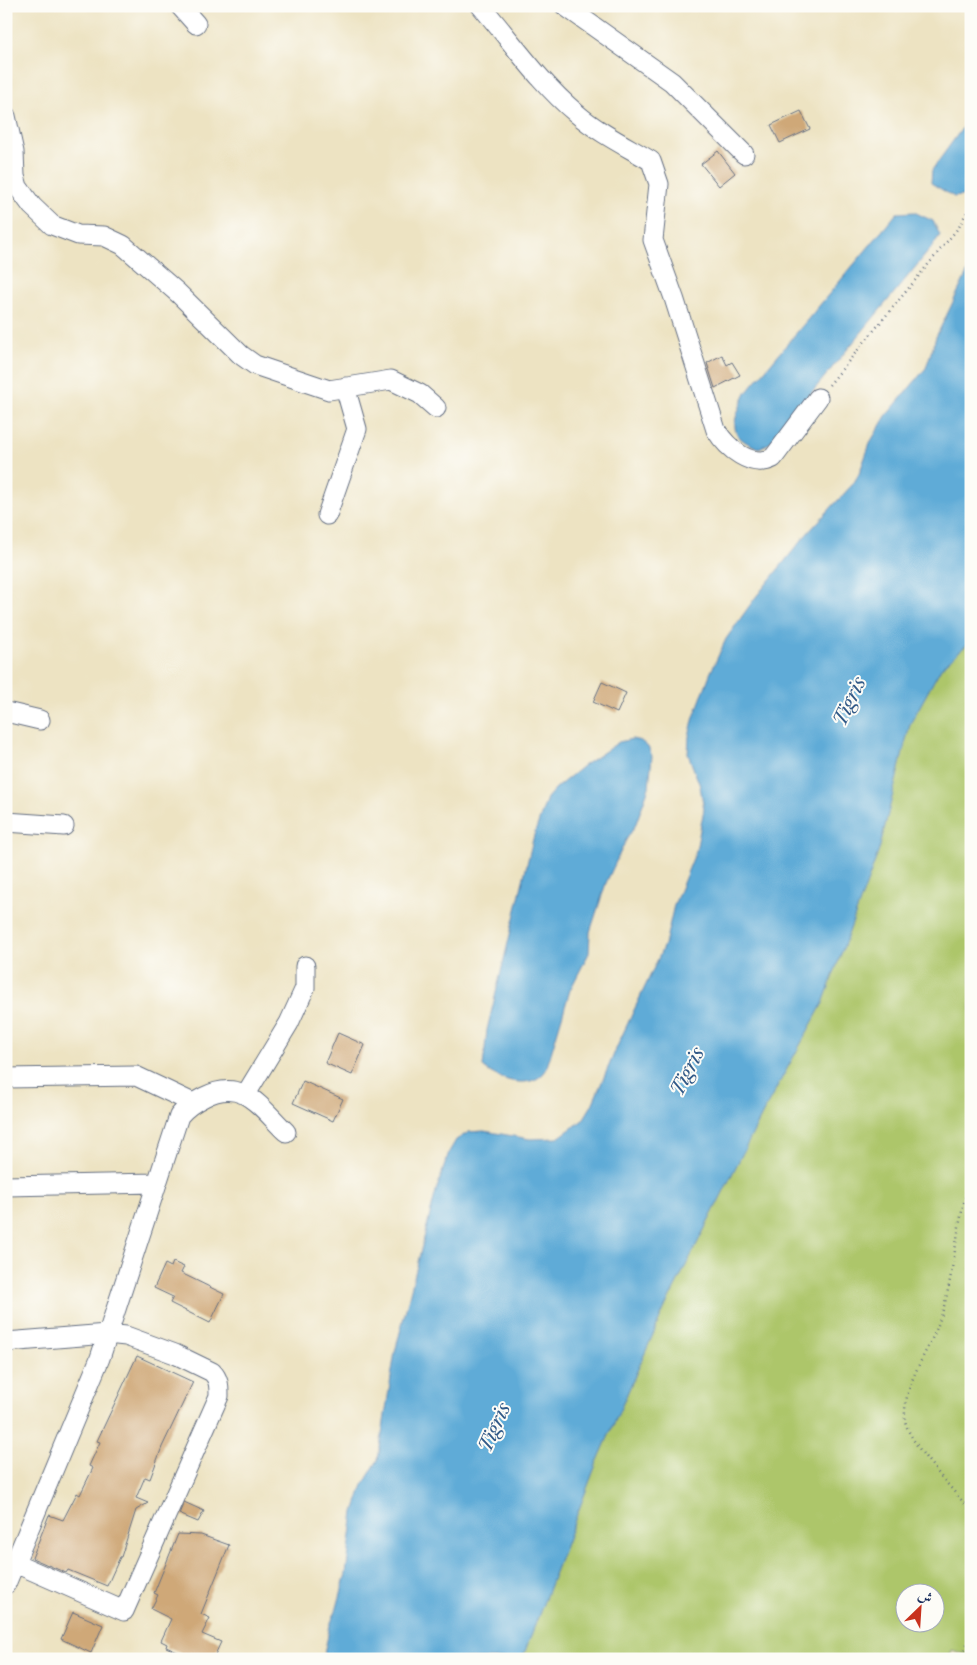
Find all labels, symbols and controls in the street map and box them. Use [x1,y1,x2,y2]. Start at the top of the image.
water label: Tigris [828,673,871,729]
water label: Tigris [666,1043,710,1099]
water label: Tigris [474,1399,516,1455]
north arrow [894,1582,944,1632]
text: ش [915,1585,936,1607]

